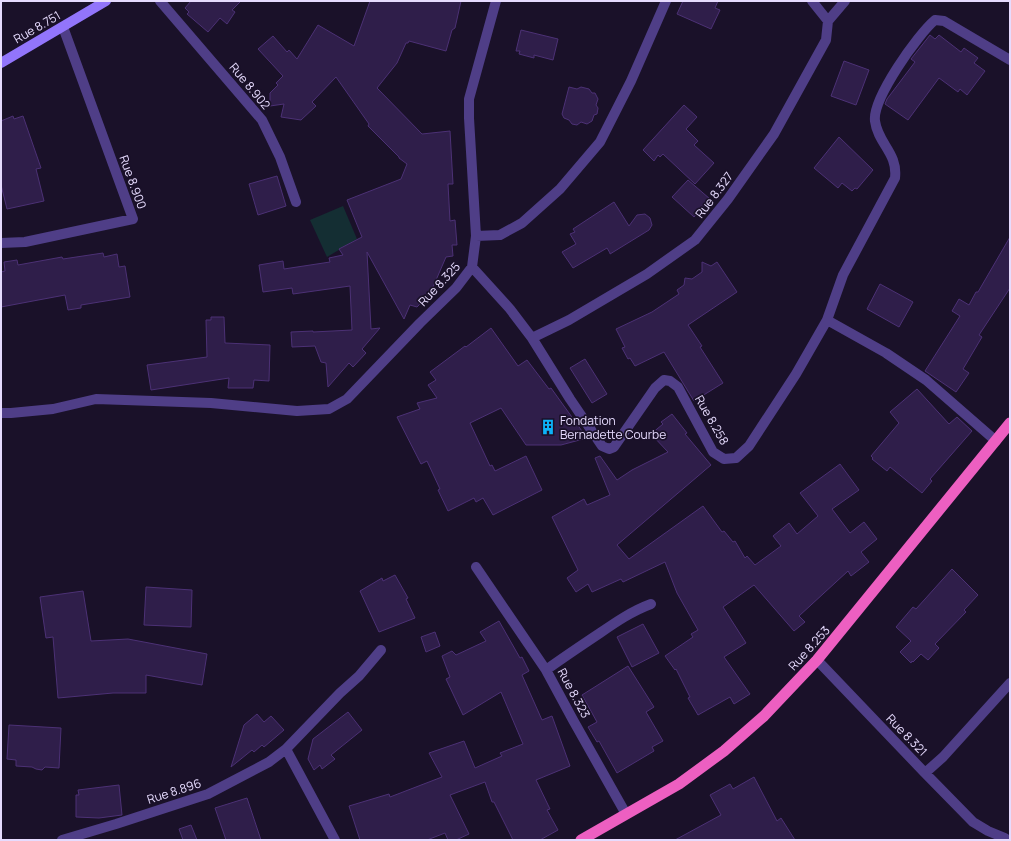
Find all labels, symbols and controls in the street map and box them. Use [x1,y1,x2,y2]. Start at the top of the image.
street label: Rue 8.751 [10,7,64,47]
street label: Rue 8.902 [226,59,275,113]
street label: Rue 8.900 [115,153,151,211]
street label: Rue 8.327 [691,168,737,222]
street label: Rue 8.325 [414,258,464,310]
street label: Rue 8.258 [691,392,733,448]
place label: Fondation Bernadette Courbe [560,412,666,443]
building icon: Fondation Bernadette Courbe [539,418,557,436]
street label: Rue 8.253 [784,622,834,674]
street label: Rue 8.323 [554,665,594,721]
street label: Rue 8.321 [883,710,931,760]
street label: Rue 8.896 [145,774,203,808]

